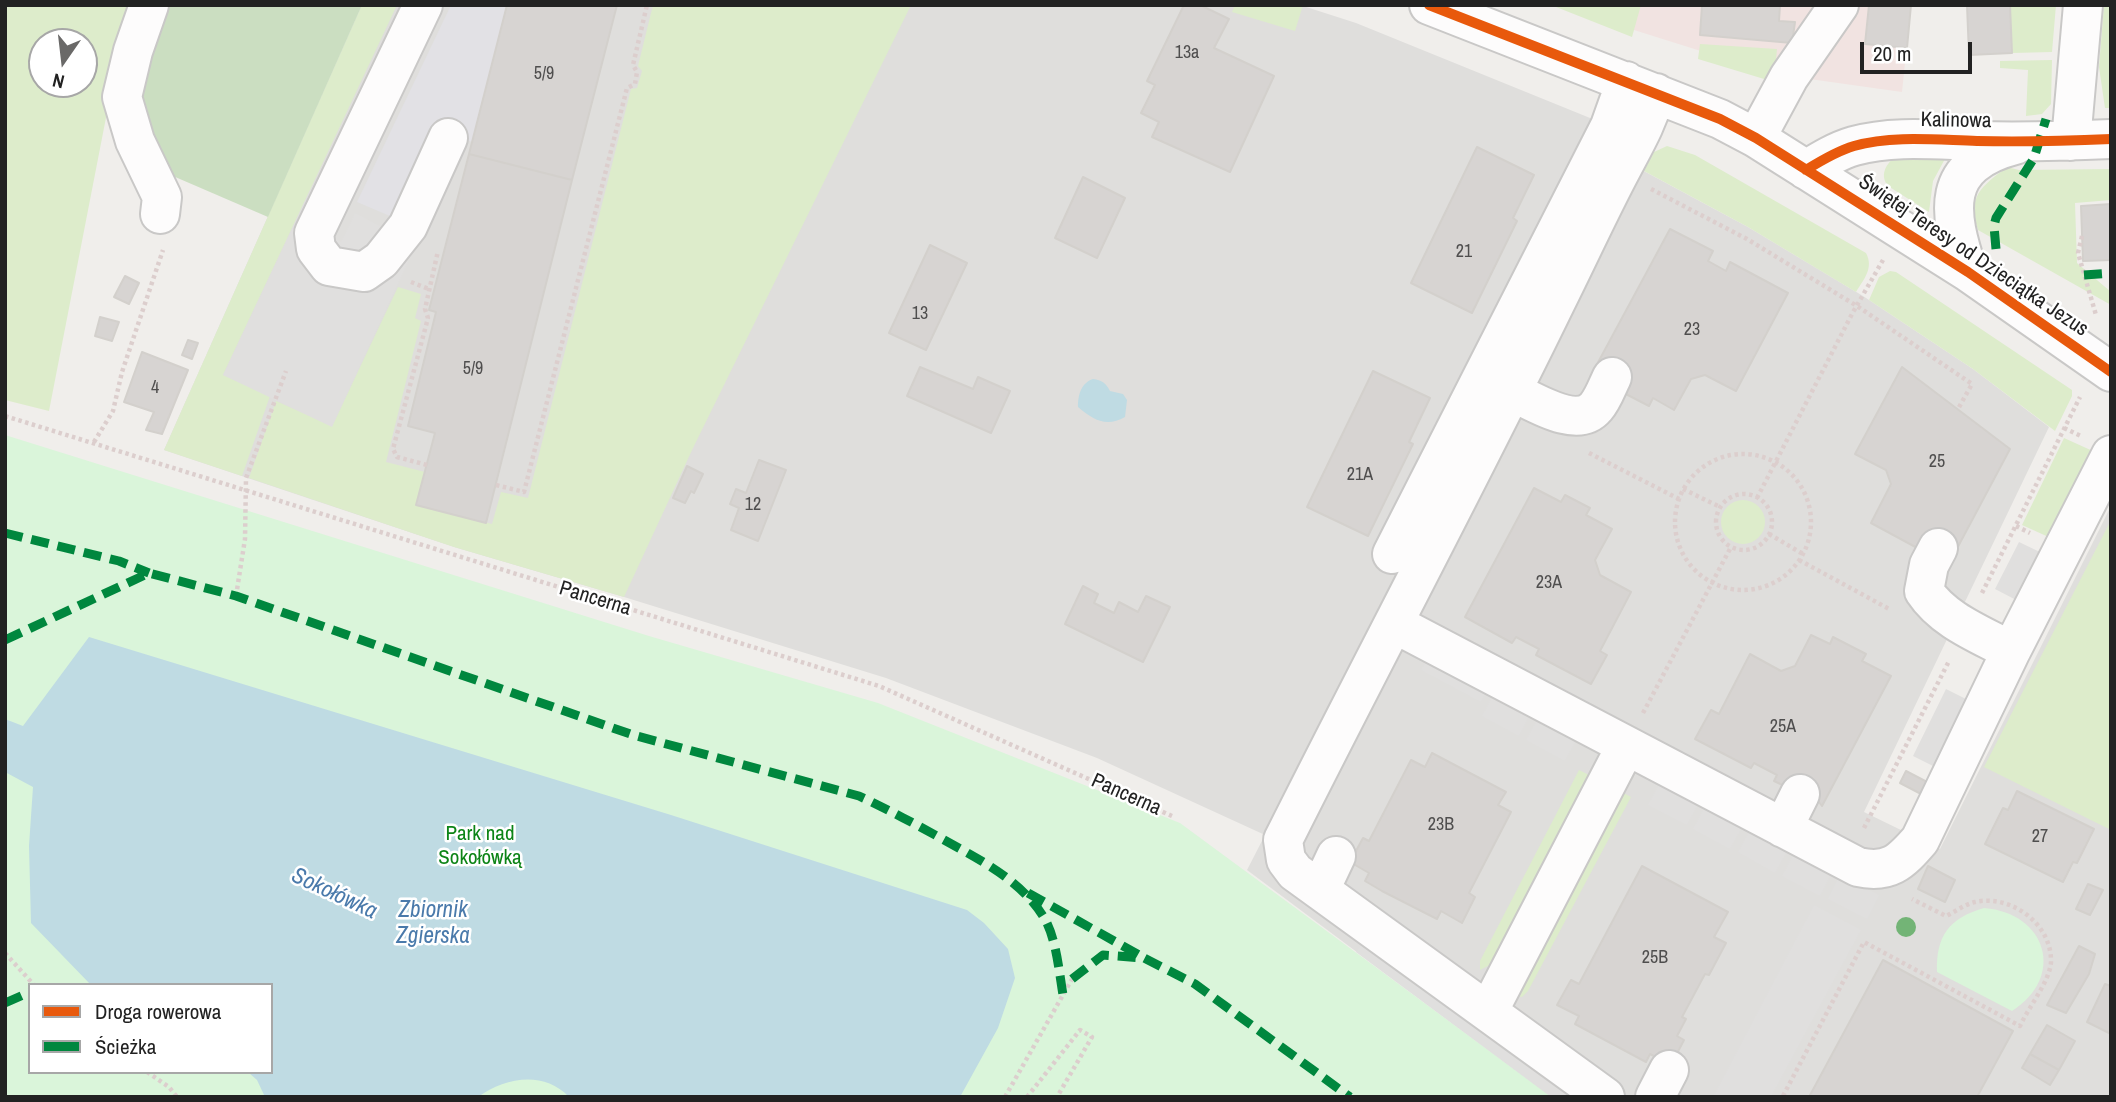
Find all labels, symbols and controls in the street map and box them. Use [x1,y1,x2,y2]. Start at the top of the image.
north arrow [28,28,98,98]
scale bar [1864,28,1976,72]
text: 20 m [1873,39,1911,68]
house number: 13a [1175,42,1199,64]
house number: 5/9 [534,63,554,85]
text: N [50,67,67,95]
street label: Kalinowa [1920,108,1992,134]
street label: Świętej Teresy od Dzieciątka Jezus [1853,170,2093,342]
house number: 21 [1456,241,1472,263]
house number: 13 [912,303,928,325]
house number: 23 [1684,319,1700,341]
house number: 5/9 [463,358,483,380]
house number: 4 [151,377,159,399]
house number: 25 [1929,451,1945,473]
house number: 21A [1347,464,1373,486]
house number: 12 [745,494,761,516]
house number: 23A [1536,572,1562,594]
street label: Pancerna [556,576,634,622]
house number: 25A [1770,716,1796,738]
street label: Pancerna [1087,768,1165,822]
house number: 23B [1428,814,1454,836]
park label: Park nad Sokołówką [438,821,522,871]
house number: 27 [2032,826,2048,848]
water label: Sokołówka [287,862,381,926]
water label: Zbiornik Zgierska [396,897,470,951]
house number: 25B [1642,947,1668,969]
legend [28,983,273,1074]
text: Droga rowerowa [95,997,221,1026]
text: Ścieżka [95,1032,156,1061]

